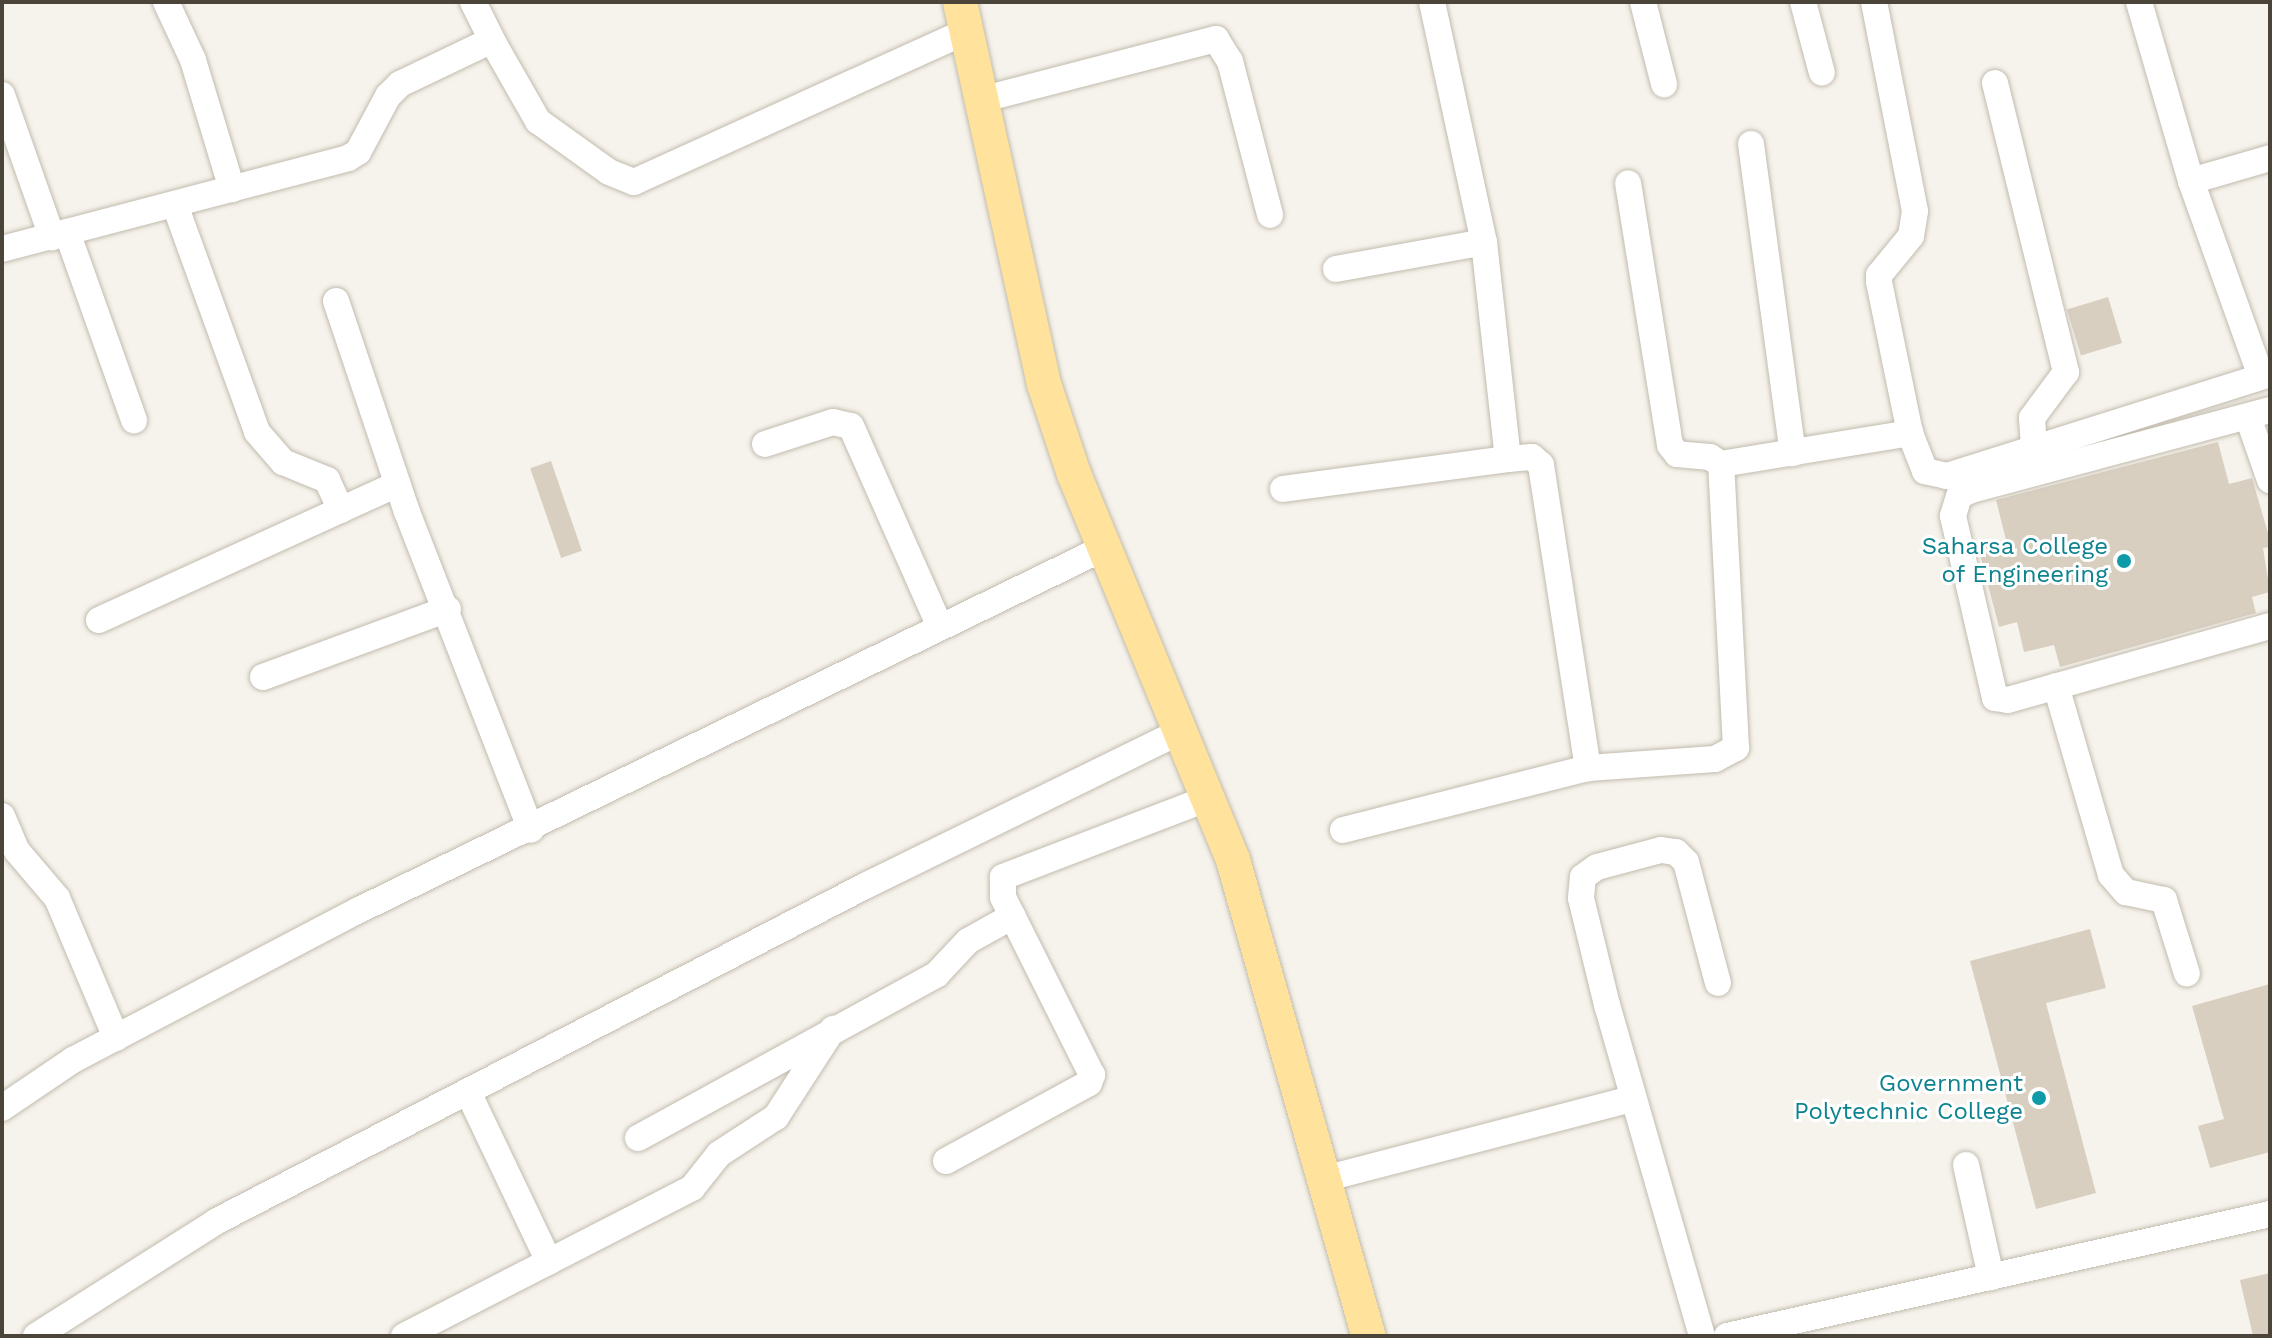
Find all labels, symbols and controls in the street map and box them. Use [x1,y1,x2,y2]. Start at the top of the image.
place label: Saharsa College of Engineering [1921,533,2108,589]
marker: Saharsa College of Engineering [2115,552,2133,570]
place label: Government Polytechnic College [1794,1070,2023,1126]
marker: Government Polytechnic College [2030,1089,2048,1107]

